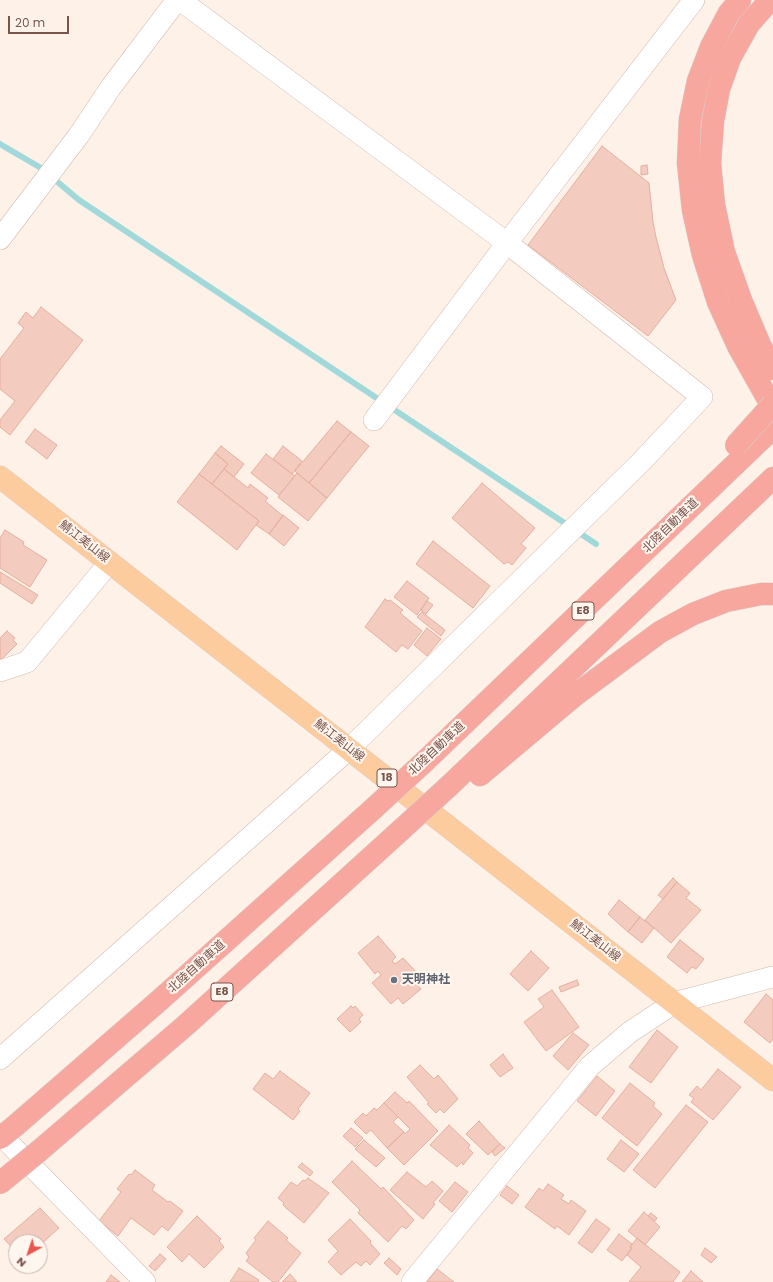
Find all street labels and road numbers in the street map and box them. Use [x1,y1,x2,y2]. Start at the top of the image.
street label: 北陸自動車道 [640,496,702,556]
street label: 鯖江美山線 [56,518,112,566]
road number: E8 [572,602,594,620]
street label: 鯖江美山線 [311,717,367,765]
street label: 北陸自動車道 [406,719,468,779]
road number: 18 [377,769,397,787]
street label: 鯖江美山線 [567,917,623,965]
street label: 北陸自動車道 [165,938,229,996]
road number: E8 [211,983,233,1001]

